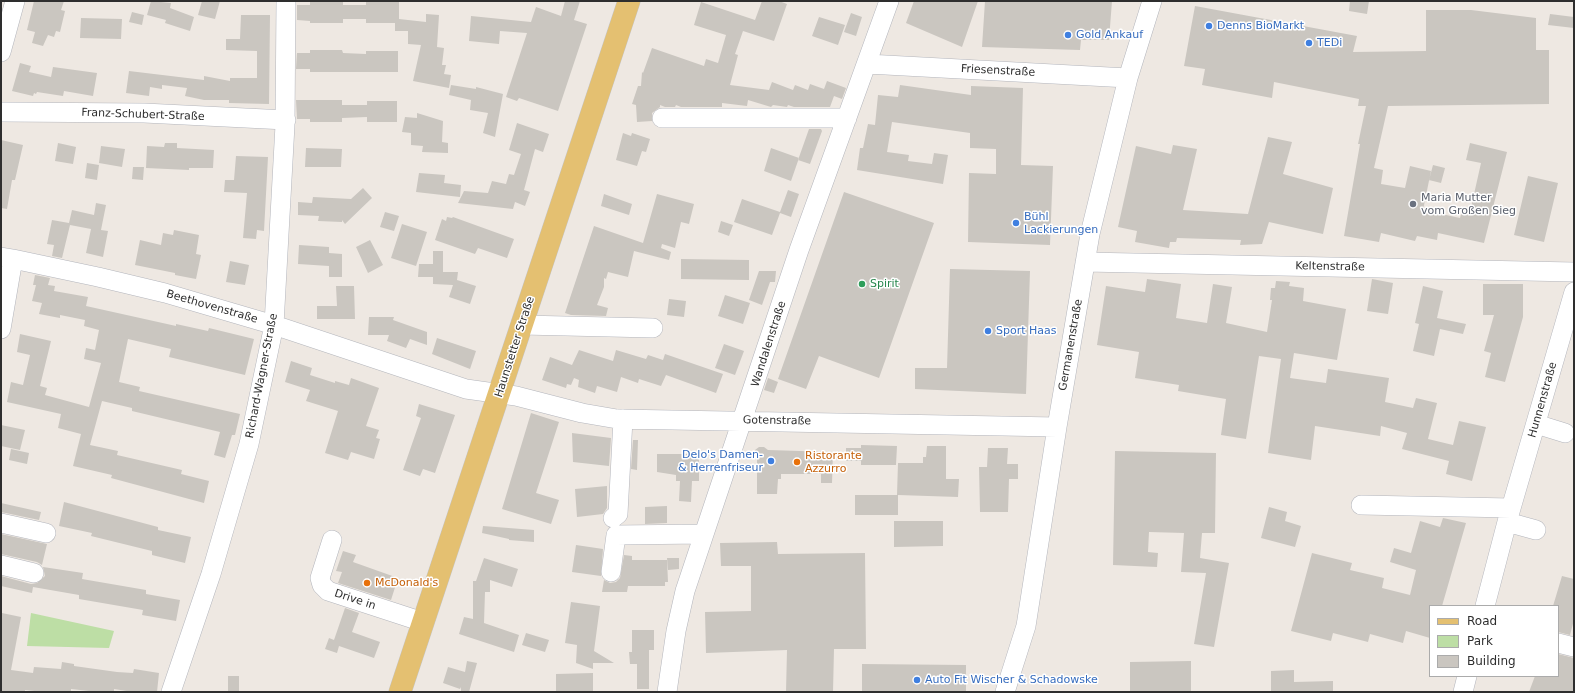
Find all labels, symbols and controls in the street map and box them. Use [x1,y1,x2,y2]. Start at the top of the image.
place label: Denns BioMarkt [1217,19,1304,33]
marker: Denns BioMarkt [1204,21,1214,31]
place label: Gold Ankauf [1076,28,1143,42]
marker: Gold Ankauf [1063,30,1073,40]
place label: TEDi [1317,36,1342,50]
marker: TEDi [1304,38,1314,48]
street label: Friesenstraße [961,62,1035,80]
street label: Franz-Schubert-Straße [81,106,205,124]
place label: Maria Mutter vom Großen Sieg [1421,191,1516,217]
marker: Maria Mutter vom Großen Sieg [1408,199,1418,209]
place label: Bühl Lackierungen [1024,210,1098,236]
marker: Bühl Lackierungen [1011,218,1021,228]
street label: Keltenstraße [1295,260,1365,274]
place label: Spirit [870,277,899,291]
marker: Spirit [857,279,867,289]
street label: Beethovenstraße [165,288,259,326]
street label: Haunstetter Straße [492,295,538,399]
street label: Germanenstraße [1056,298,1086,392]
street label: Wandalenstraße [749,299,789,389]
street label: Richard-Wagner-Straße [243,312,281,440]
place label: Sport Haas [996,324,1057,338]
marker: Sport Haas [983,326,993,336]
street label: Hunnenstraße [1526,361,1560,439]
street label: Gotenstraße [743,414,811,428]
place label: Delo's Damen- & Herrenfriseur [678,448,763,474]
place label: Ristorante Azzurro [805,449,862,475]
marker: Delo's Damen- & Herrenfriseur [766,456,776,466]
marker: Ristorante Azzurro [792,457,802,467]
place label: McDonald's [375,576,438,590]
marker: McDonald's [362,578,372,588]
street label: Drive in [333,587,377,613]
legend [1429,605,1559,677]
text: Road [1467,614,1497,628]
text: Park [1467,634,1493,648]
text: Building [1467,654,1516,668]
place label: Auto Fit Wischer & Schadowske [925,673,1098,687]
marker: Auto Fit Wischer & Schadowske [912,675,922,685]

